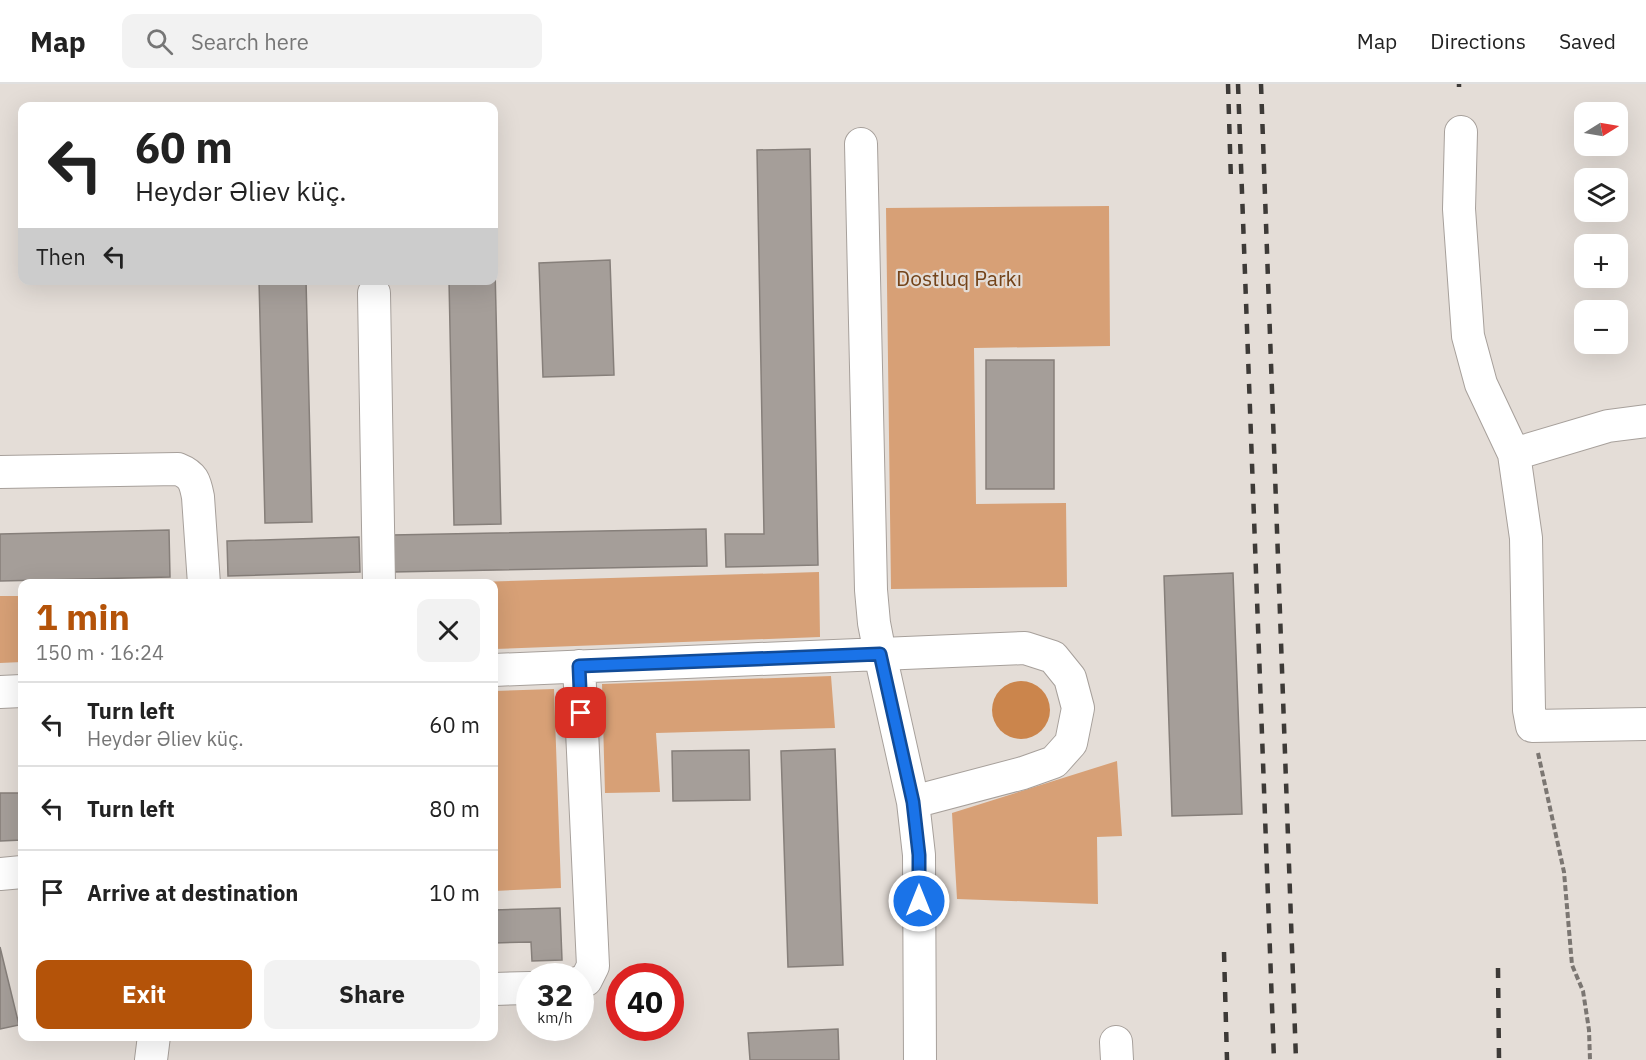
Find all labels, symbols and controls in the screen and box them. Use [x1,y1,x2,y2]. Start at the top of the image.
search box [122,14,542,68]
text: Map [30,23,86,60]
icon: search [143,25,176,58]
text: Search here [191,27,309,56]
text: Map [1357,27,1397,55]
text: Directions [1430,27,1526,55]
text: Saved [1559,27,1616,55]
north arrow [1574,102,1628,156]
map controls [1574,102,1628,354]
text: 60 m [135,120,233,175]
icon: left [36,126,114,204]
button: layers [1574,168,1628,222]
text: Heydər Əliev küç. [135,173,347,208]
button: + [1574,234,1628,288]
icon: left [98,240,131,273]
text: Then [36,242,86,271]
park label: Dostluq Parkı [896,264,1022,292]
button: − [1574,300,1628,354]
text: 1 min [36,593,130,640]
button: close [417,599,480,662]
text: 150 m · 16:24 [36,639,164,666]
pin [555,687,606,738]
text: Turn left [87,696,175,725]
icon: arrive [564,696,597,729]
icon: left [36,708,69,741]
text: 60 m [429,710,480,739]
text: Heydər Əliev küç. [87,725,244,752]
icon: left [36,792,69,825]
text: Turn left [87,794,175,823]
text: 80 m [429,794,480,823]
position arrow [887,869,951,933]
icon: arrive [36,876,69,909]
text: Arrive at destination [87,878,298,907]
text: 10 m [429,878,480,907]
button: Exit [36,960,252,1029]
button: Share [264,960,480,1029]
speed limit sign: 40 [606,963,684,1041]
text: 32 [537,975,573,1014]
text: km/h [537,1008,573,1027]

